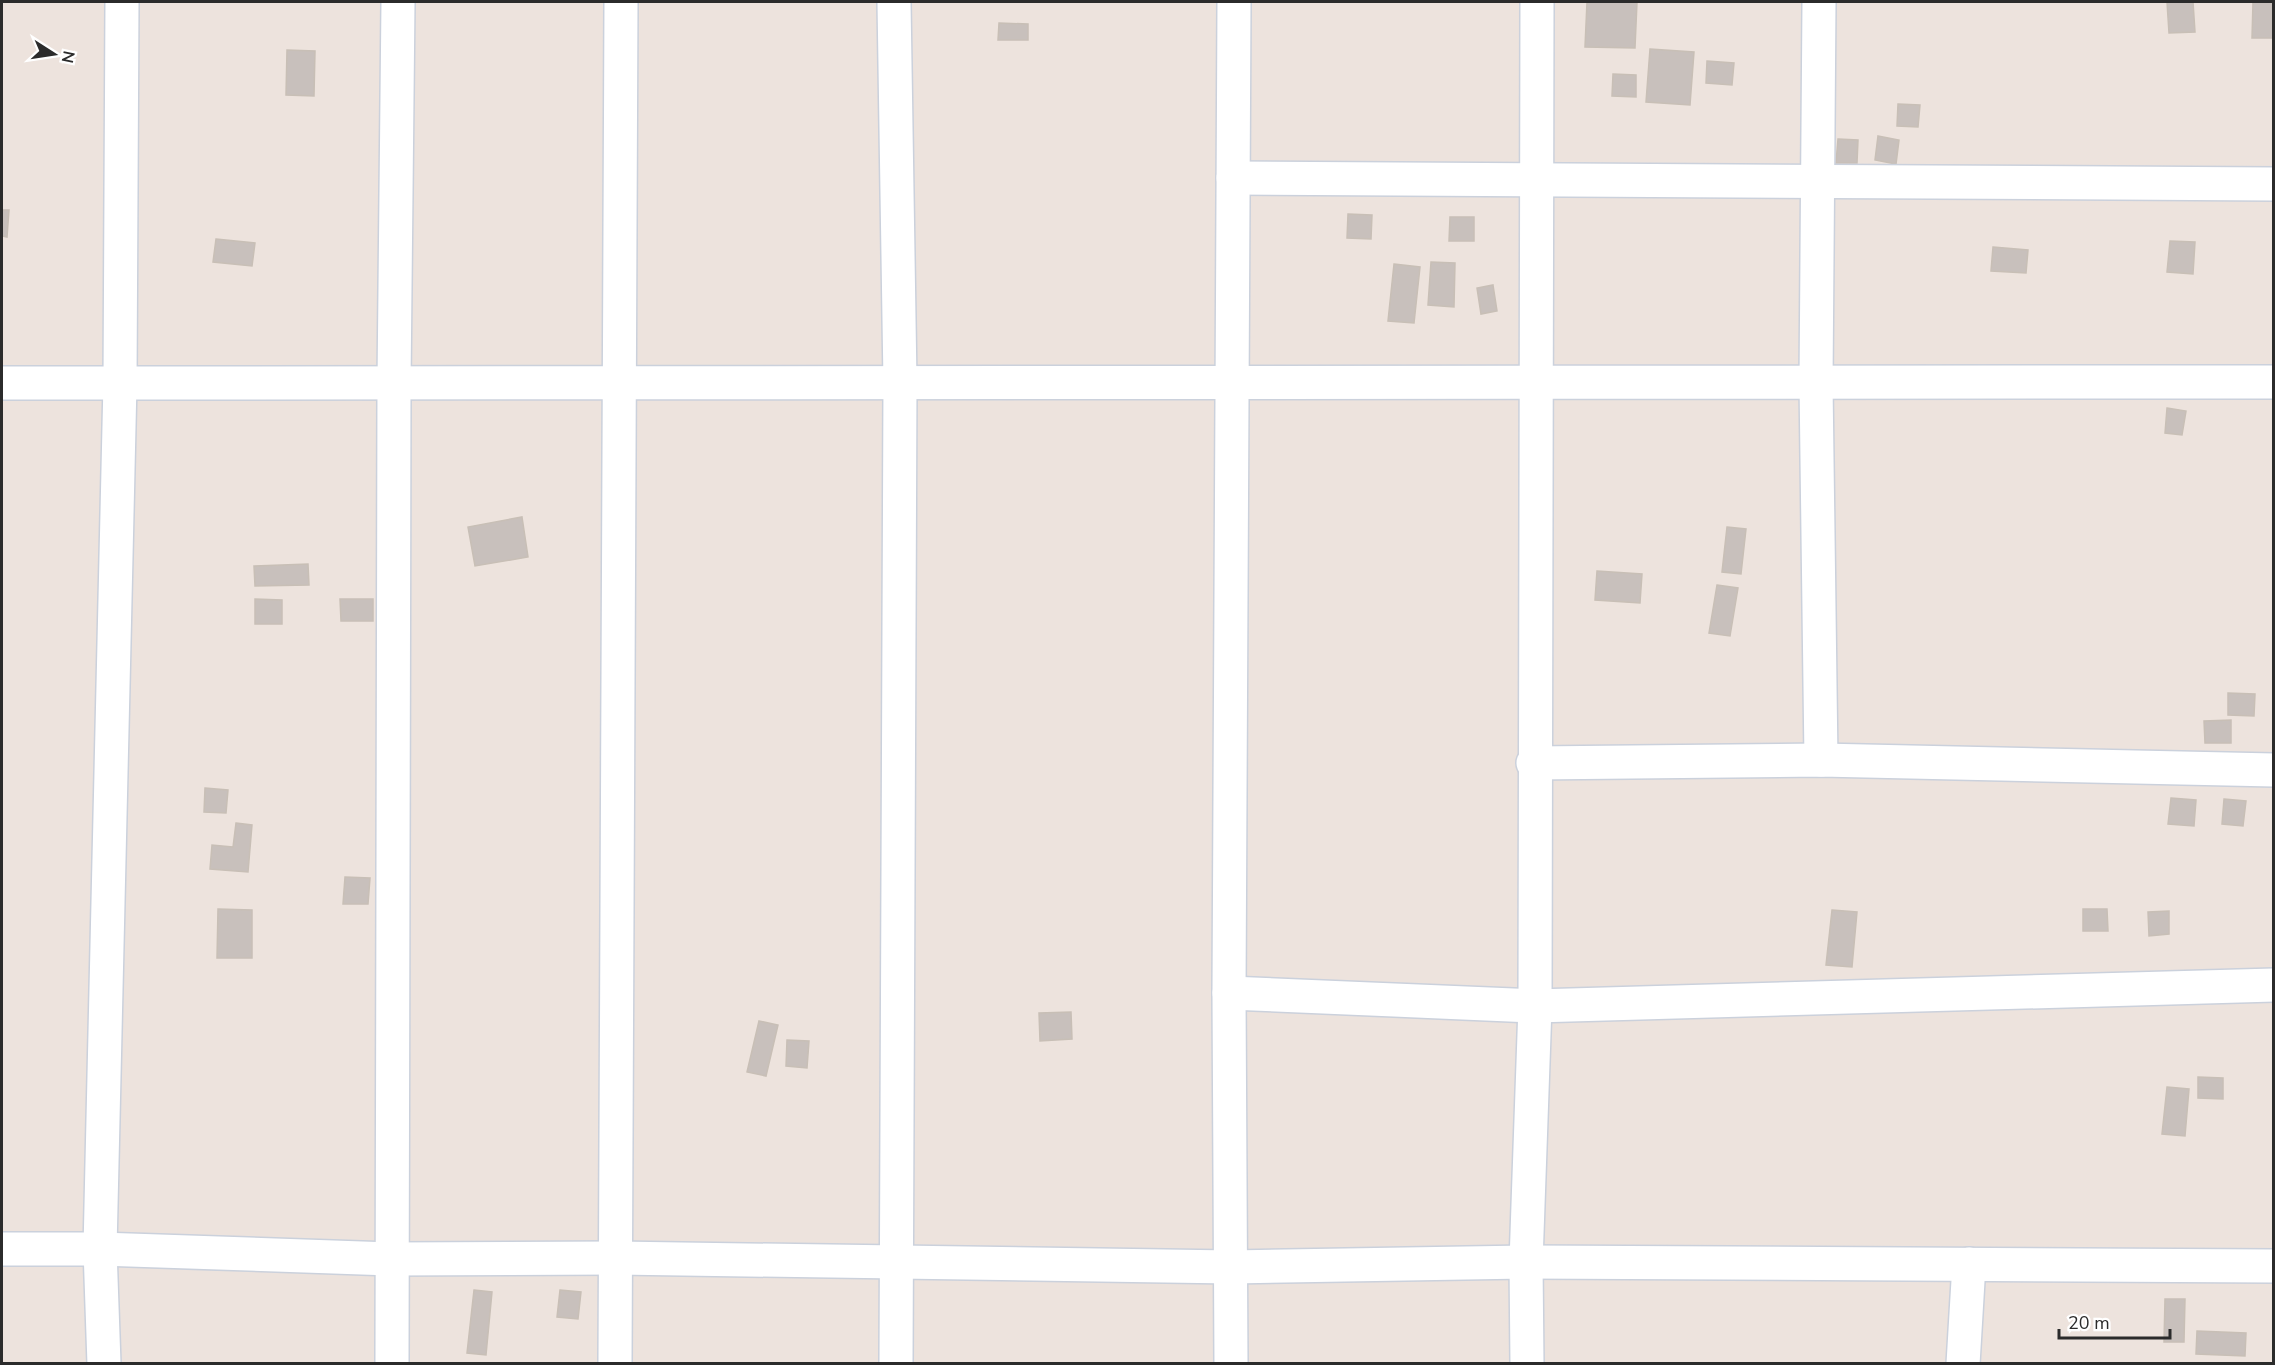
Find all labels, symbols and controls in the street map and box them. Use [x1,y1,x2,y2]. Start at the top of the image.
north arrow [24,24,84,84]
text: N [56,49,80,65]
scale bar [2059,1302,2170,1340]
text: 20 m [2068,1311,2110,1335]

